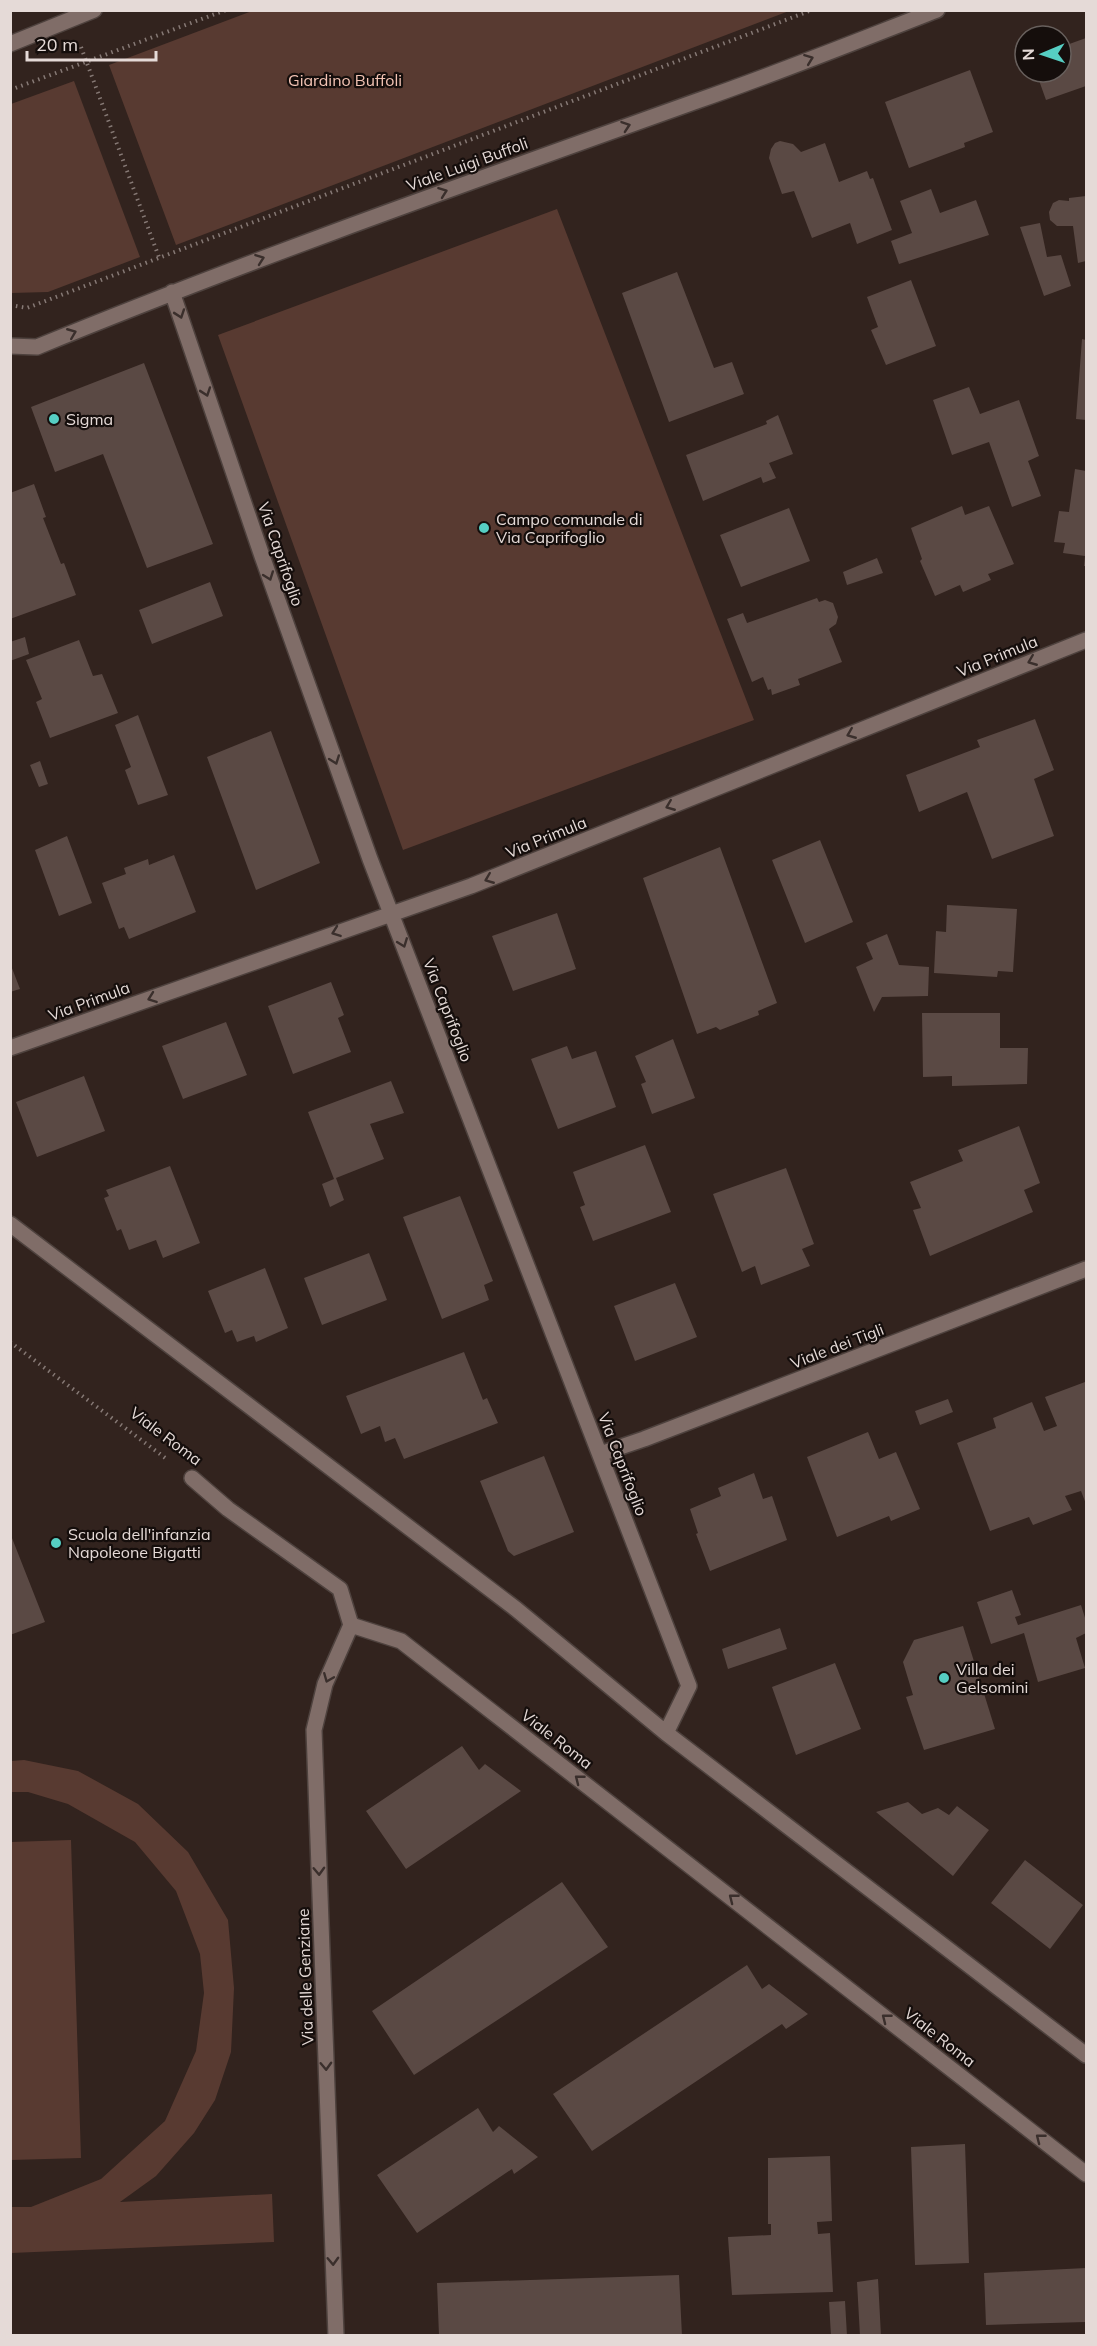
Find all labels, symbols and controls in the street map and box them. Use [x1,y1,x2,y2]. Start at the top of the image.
scale bar [27,24,156,62]
north arrow [1013,24,1073,84]
text: 20 m [36,33,78,56]
text: N [1018,48,1038,61]
one-way arrow [803,54,814,66]
park label: Giardino Buffoli [288,70,402,90]
one-way arrow [620,121,631,133]
street label: Viale Luigi Buffoli [404,133,530,195]
one-way arrow [437,186,447,199]
one-way arrow [254,254,265,267]
one-way arrow [172,308,185,319]
one-way arrow [65,328,76,340]
one-way arrow [199,386,212,397]
place label: Sigma [66,409,113,429]
marker: Sigma [47,412,61,426]
street label: Via Caprifoglio [254,499,308,609]
place label: Campo comunale di Via Caprifoglio [496,509,643,547]
marker: Campo comunale di Via Caprifoglio [477,521,491,535]
one-way arrow [262,571,275,581]
street label: Via Primula [954,631,1040,681]
one-way arrow [1027,654,1038,667]
one-way arrow [846,727,857,739]
one-way arrow [328,754,340,765]
one-way arrow [665,799,676,812]
street label: Via Primula [503,812,589,862]
one-way arrow [484,872,495,884]
one-way arrow [331,925,342,938]
one-way arrow [395,937,408,948]
street label: Via Caprifoglio [419,956,477,1064]
street label: Via Primula [45,977,133,1025]
one-way arrow [147,990,158,1003]
street label: Viale dei Tigli [788,1319,886,1373]
street label: Viale Roma [126,1402,206,1470]
street label: Via Caprifoglio [594,1410,652,1518]
place label: Scuola dell'infanzia Napoleone Bigatti [68,1524,211,1562]
marker: Scuola dell'infanzia Napoleone Bigatti [49,1536,63,1550]
place label: Villa dei Gelsomini [956,1659,1028,1697]
marker: Villa dei Gelsomini [937,1671,951,1685]
one-way arrow [323,1672,335,1683]
street label: Viale Roma [517,1705,597,1773]
one-way arrow [574,1775,585,1786]
one-way arrow [313,1867,326,1876]
one-way arrow [728,1895,739,1906]
street label: Via delle Genziane [293,1908,317,2046]
street label: Viale Roma [900,2003,980,2071]
one-way arrow [882,2014,893,2025]
one-way arrow [320,2062,332,2071]
one-way arrow [1036,2134,1047,2145]
one-way arrow [326,2256,339,2265]

